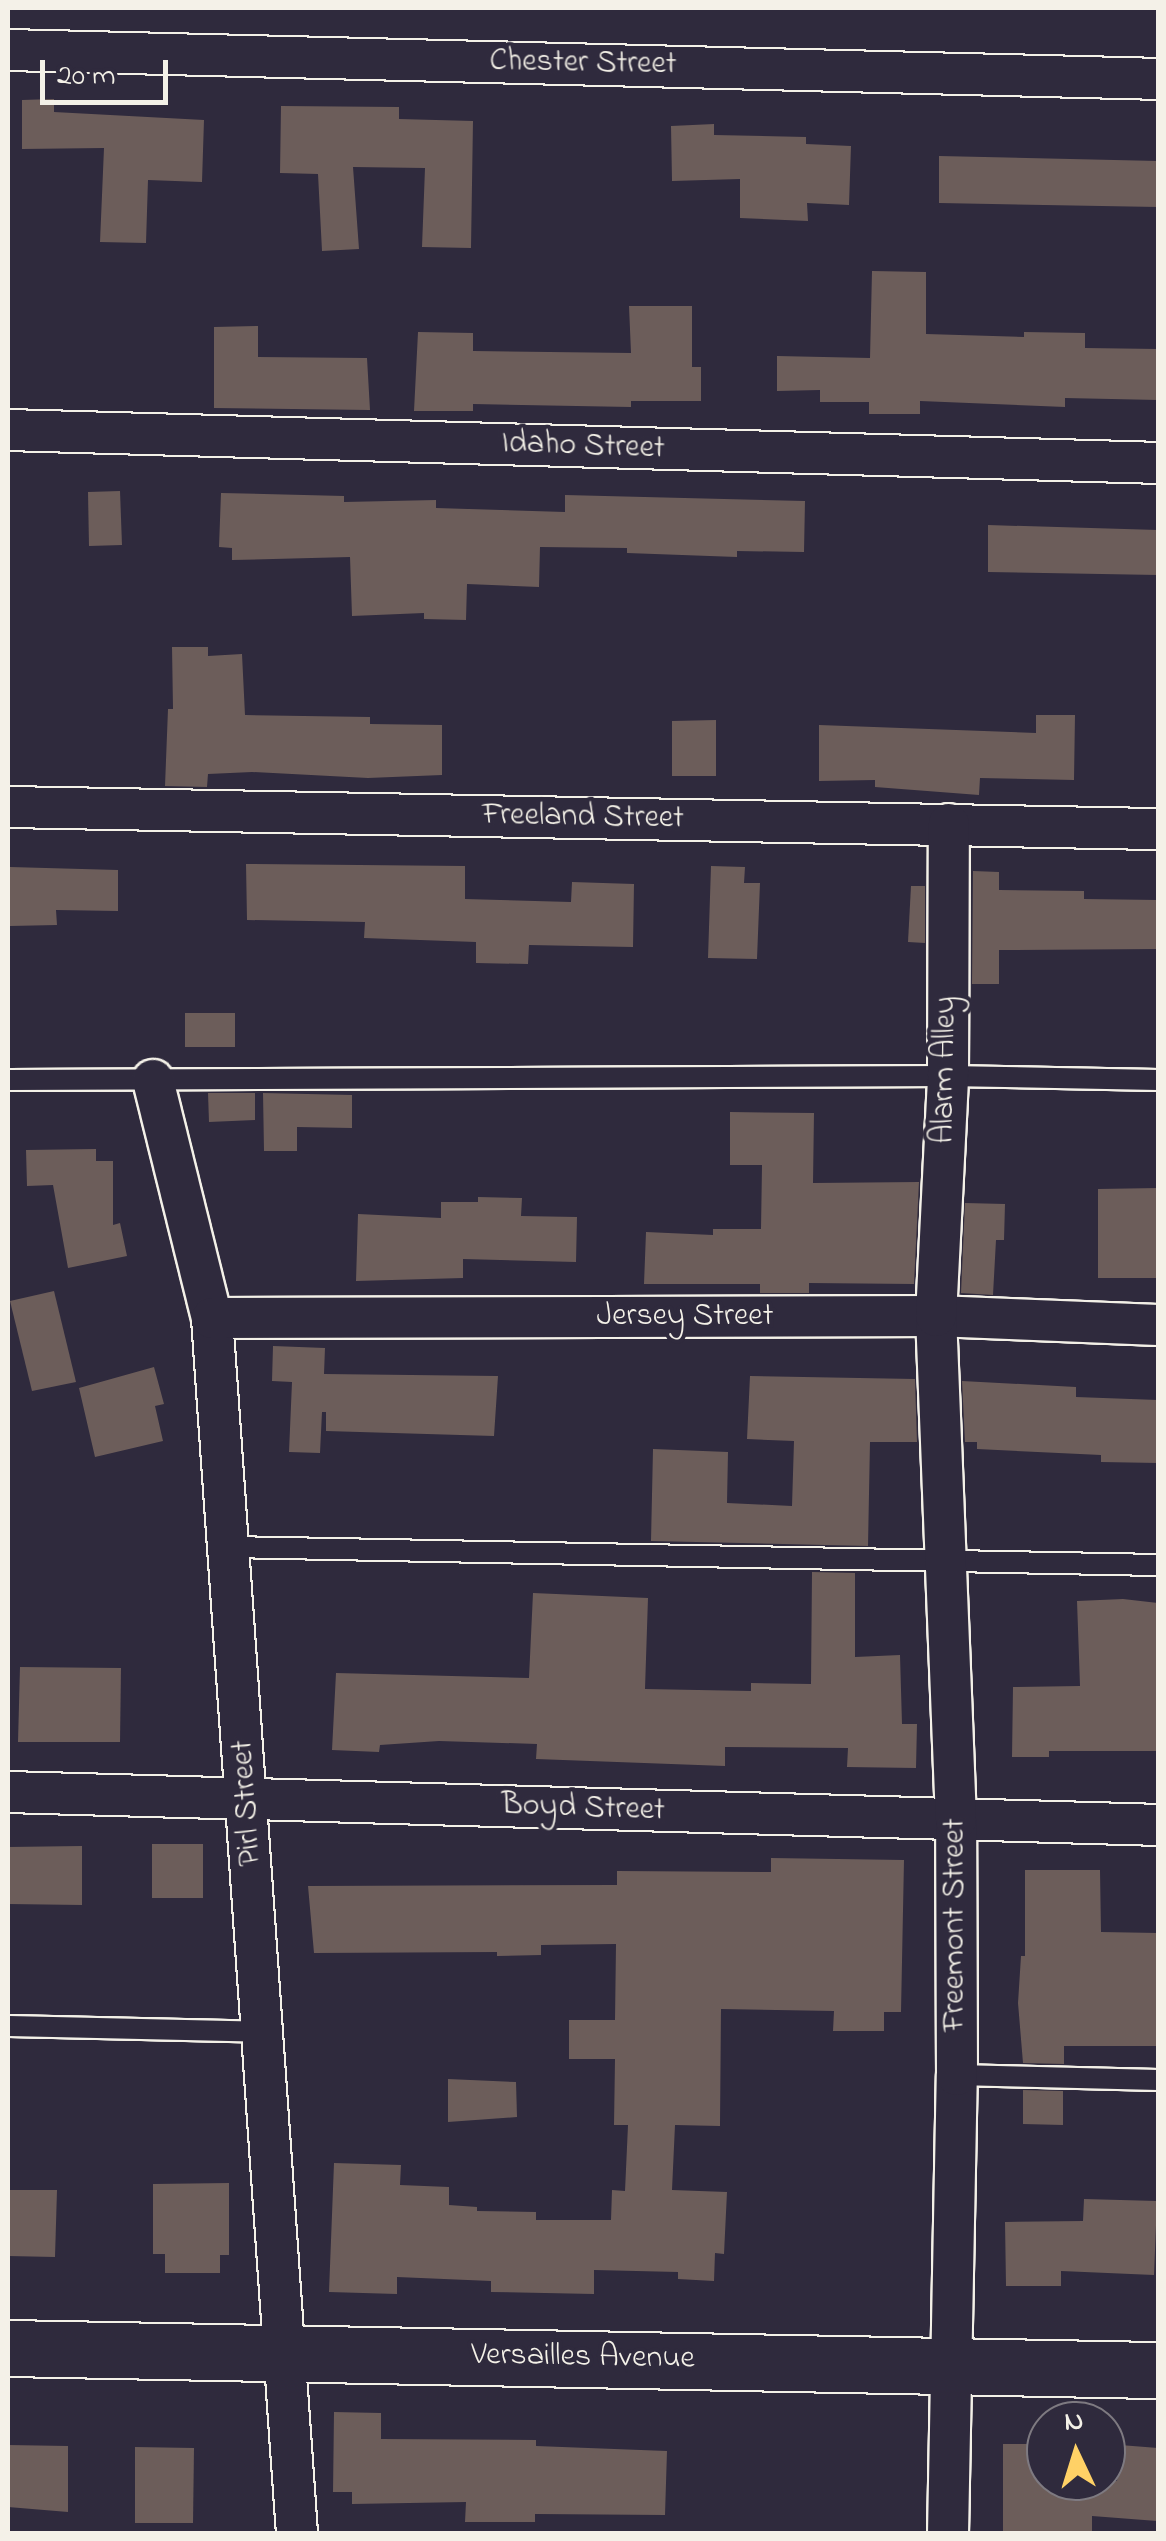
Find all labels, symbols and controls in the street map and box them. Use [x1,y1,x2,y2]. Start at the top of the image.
scale bar [45,40,172,102]
street label: Chester Street [489,43,677,85]
text: 20 m [57,55,116,99]
street label: Idaho Street [501,425,665,469]
street label: Freeland Street [482,797,684,839]
street label: Alarm Alley [926,996,966,1144]
street label: Jersey Street [597,1298,773,1336]
street label: Pirl Street [224,1739,272,1867]
street label: Boyd Street [501,1787,665,1831]
street label: Freemont Street [937,1818,975,2032]
street label: Versailles Avenue [471,2337,695,2379]
north arrow [1026,2401,1126,2501]
text: N [1063,2401,1085,2444]

